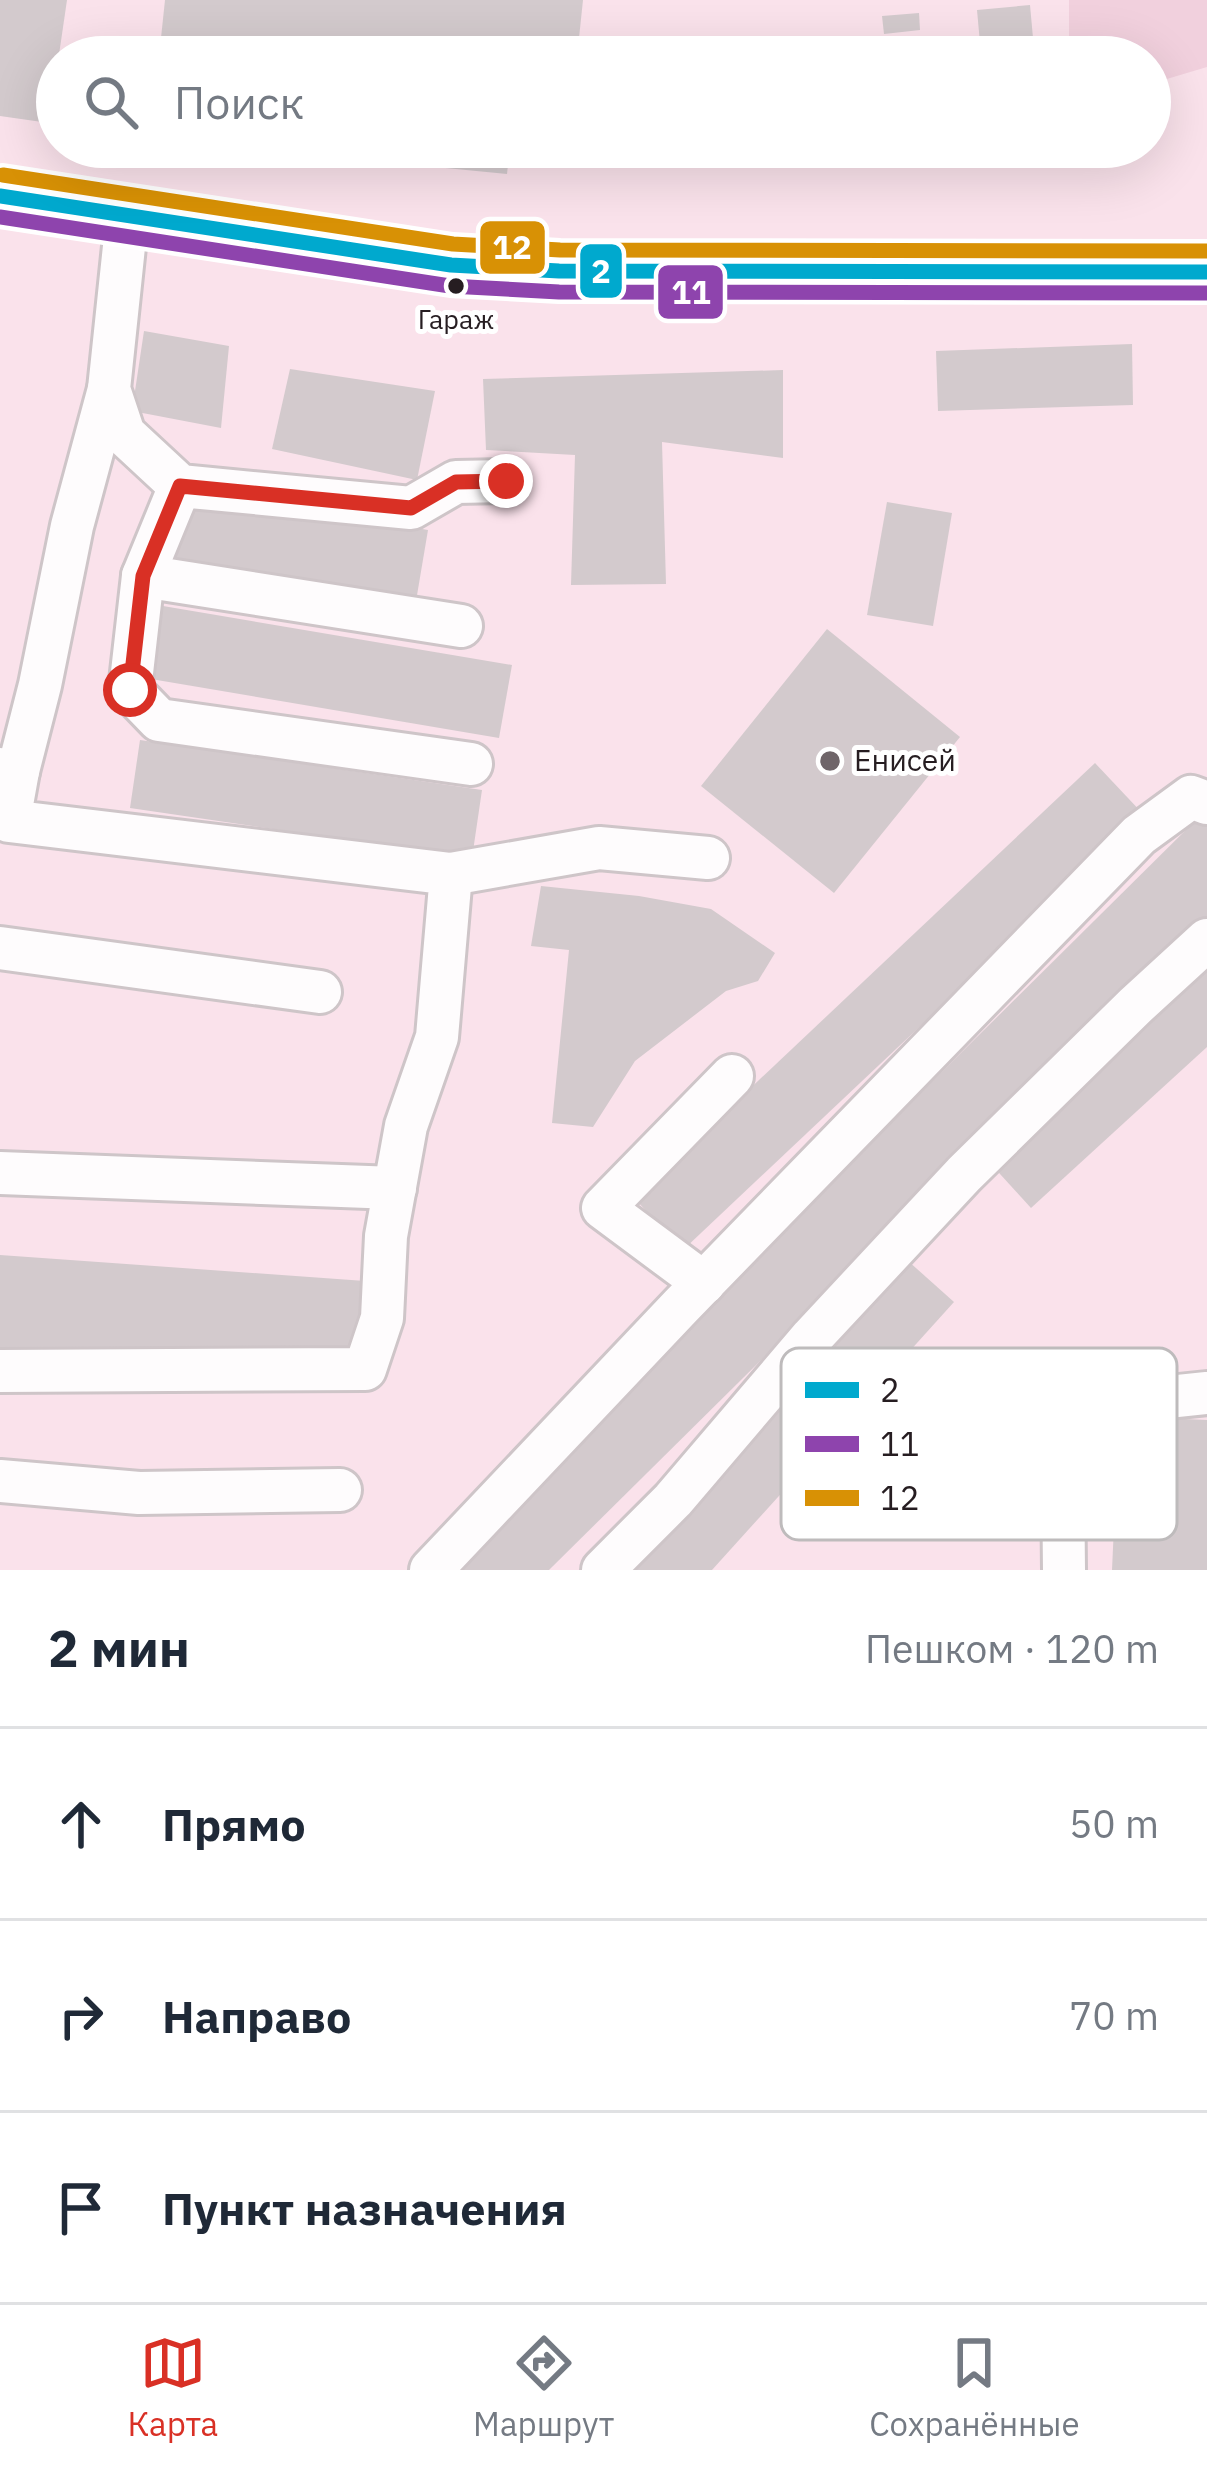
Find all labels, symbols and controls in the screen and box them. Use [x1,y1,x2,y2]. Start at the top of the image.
search box [36,36,1171,168]
icon: search [78,69,144,135]
text: Поиск [174,73,304,131]
line badge: 12 [478,219,547,276]
text: 12 [492,225,532,268]
line badge: 2 [578,242,624,300]
text: 2 [591,249,611,292]
line badge: 11 [656,263,725,321]
text: 11 [671,270,711,313]
marker: Гараж [445,275,467,297]
place label: Гараж [418,301,494,336]
route end [479,454,533,508]
route start [103,663,157,717]
place label: Енисей [854,740,956,779]
marker: Енисей [817,748,843,774]
legend [781,1348,1177,1540]
text: 2 [880,1368,900,1411]
text: 11 [880,1422,920,1465]
text: 12 [880,1476,920,1519]
text: 2 мин [48,1615,190,1681]
text: Пешком · 120 m [865,1623,1159,1674]
icon: ahead [48,1791,114,1857]
text: Прямо [162,1795,306,1853]
text: 50 m [1069,1798,1159,1849]
icon: right [48,1983,114,2049]
text: Направо [162,1987,351,2045]
text: 70 m [1069,1990,1159,2041]
icon: arrive [48,2175,114,2241]
text: Пункт назначения [162,2179,567,2237]
tab: Карта [127,2330,218,2445]
tab: Маршрут [473,2330,614,2445]
tab: Сохранённые [869,2330,1080,2445]

